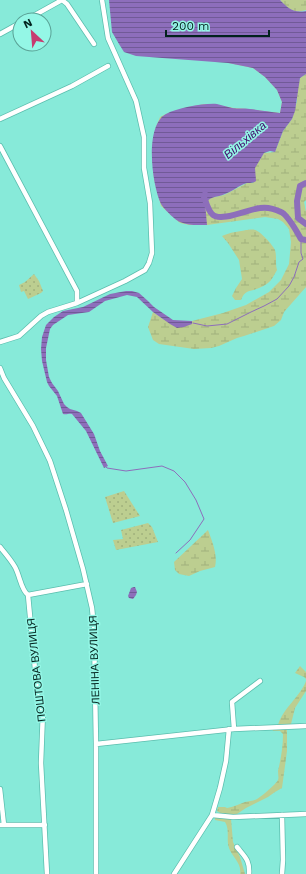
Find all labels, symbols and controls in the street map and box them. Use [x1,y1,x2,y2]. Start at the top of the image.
north arrow [12,12,52,52]
scale bar [166,12,269,38]
text: N [21,16,34,31]
text: 200 m [172,19,209,33]
water label: Вільхівка [221,118,269,162]
street label: ЛЕНІНА ВУЛИЦЯ [86,615,103,705]
street label: ПОШТОВА ВУЛИЦЯ [25,617,48,722]

